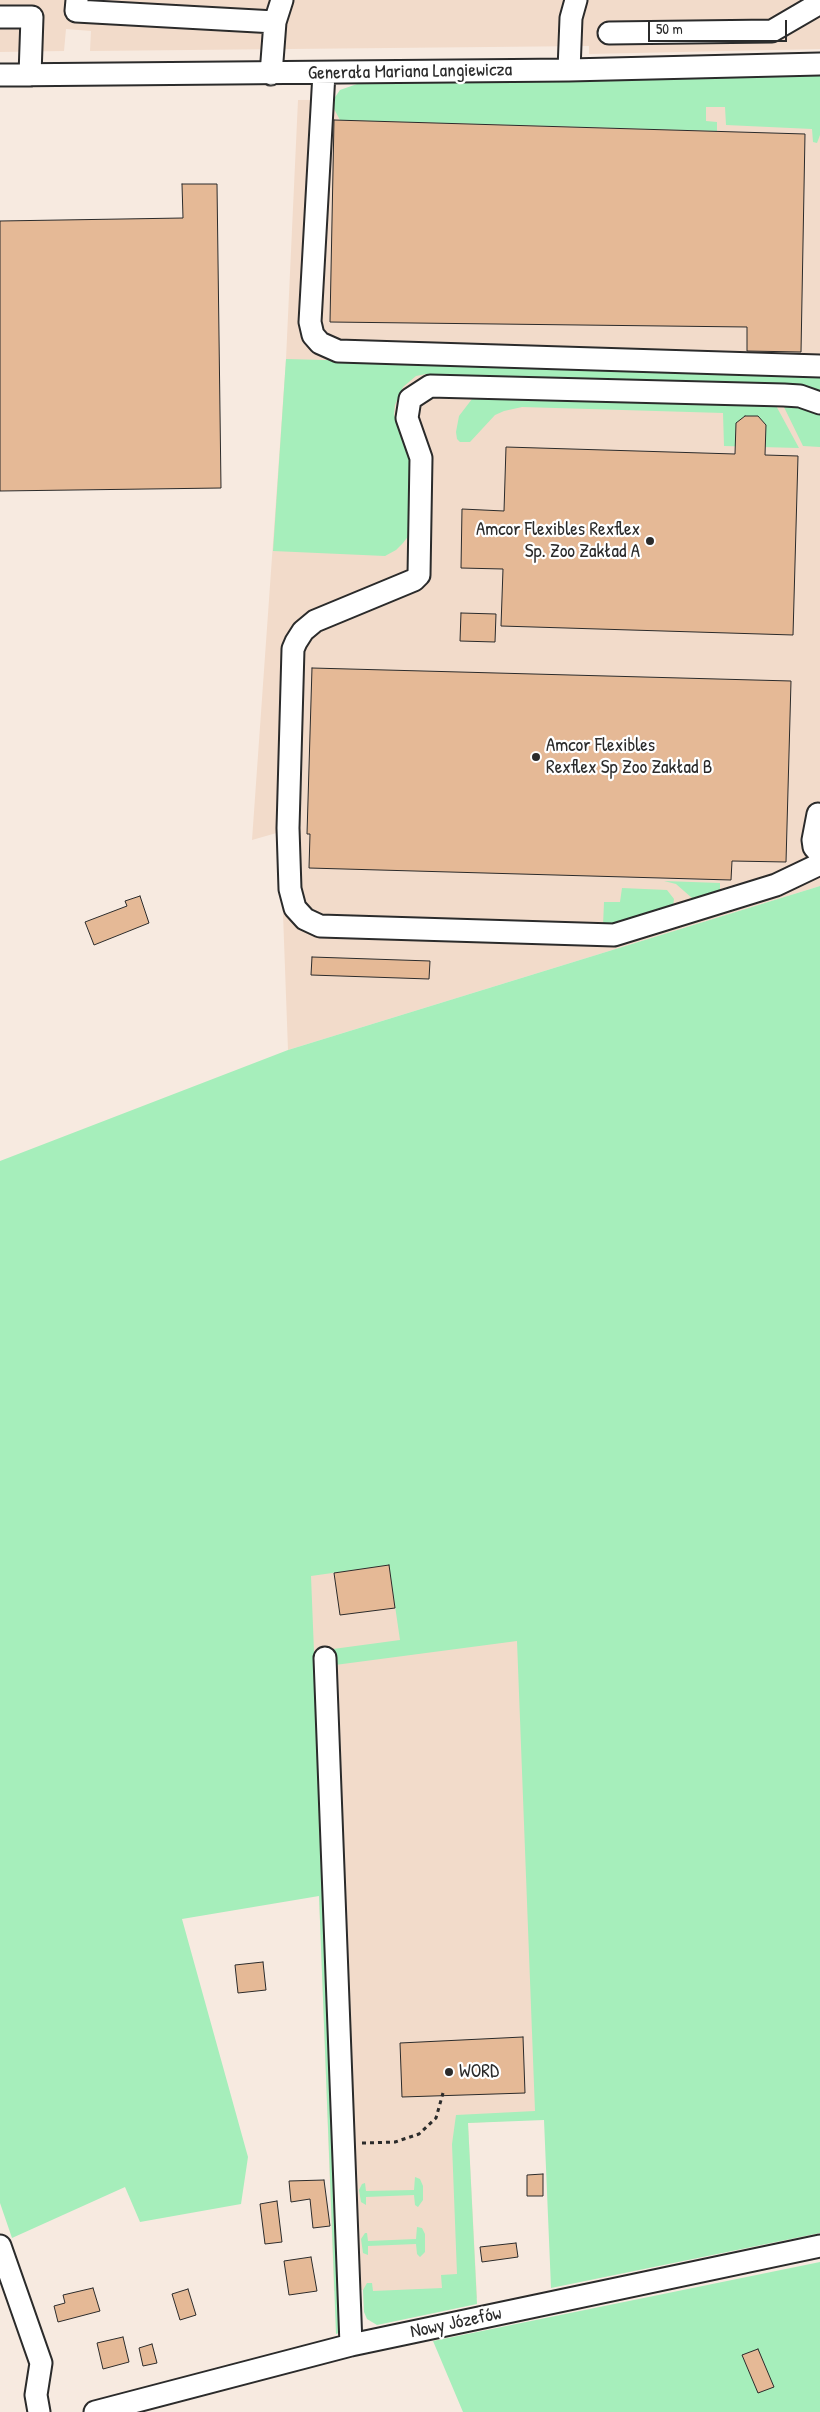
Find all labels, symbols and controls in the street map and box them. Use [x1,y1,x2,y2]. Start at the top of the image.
scale bar [650,10,789,42]
text: 50 m [656,18,683,39]
street label: Generała Mariana Langiewicza [308,59,512,85]
place label: Amcor Flexibles Rexflex Sp. Zoo Zakład A [476,519,640,563]
marker: Amcor Flexibles Rexflex Sp. Zoo Zakład A [644,535,656,547]
place label: Amcor Flexibles Rexflex Sp Zoo Zakład B [546,735,712,779]
marker: Amcor Flexibles Rexflex Sp Zoo Zakład B [530,751,542,763]
place label: WORD [459,2061,499,2083]
marker: WORD [443,2066,455,2078]
street label: Nowy Józefów [408,2302,504,2344]

